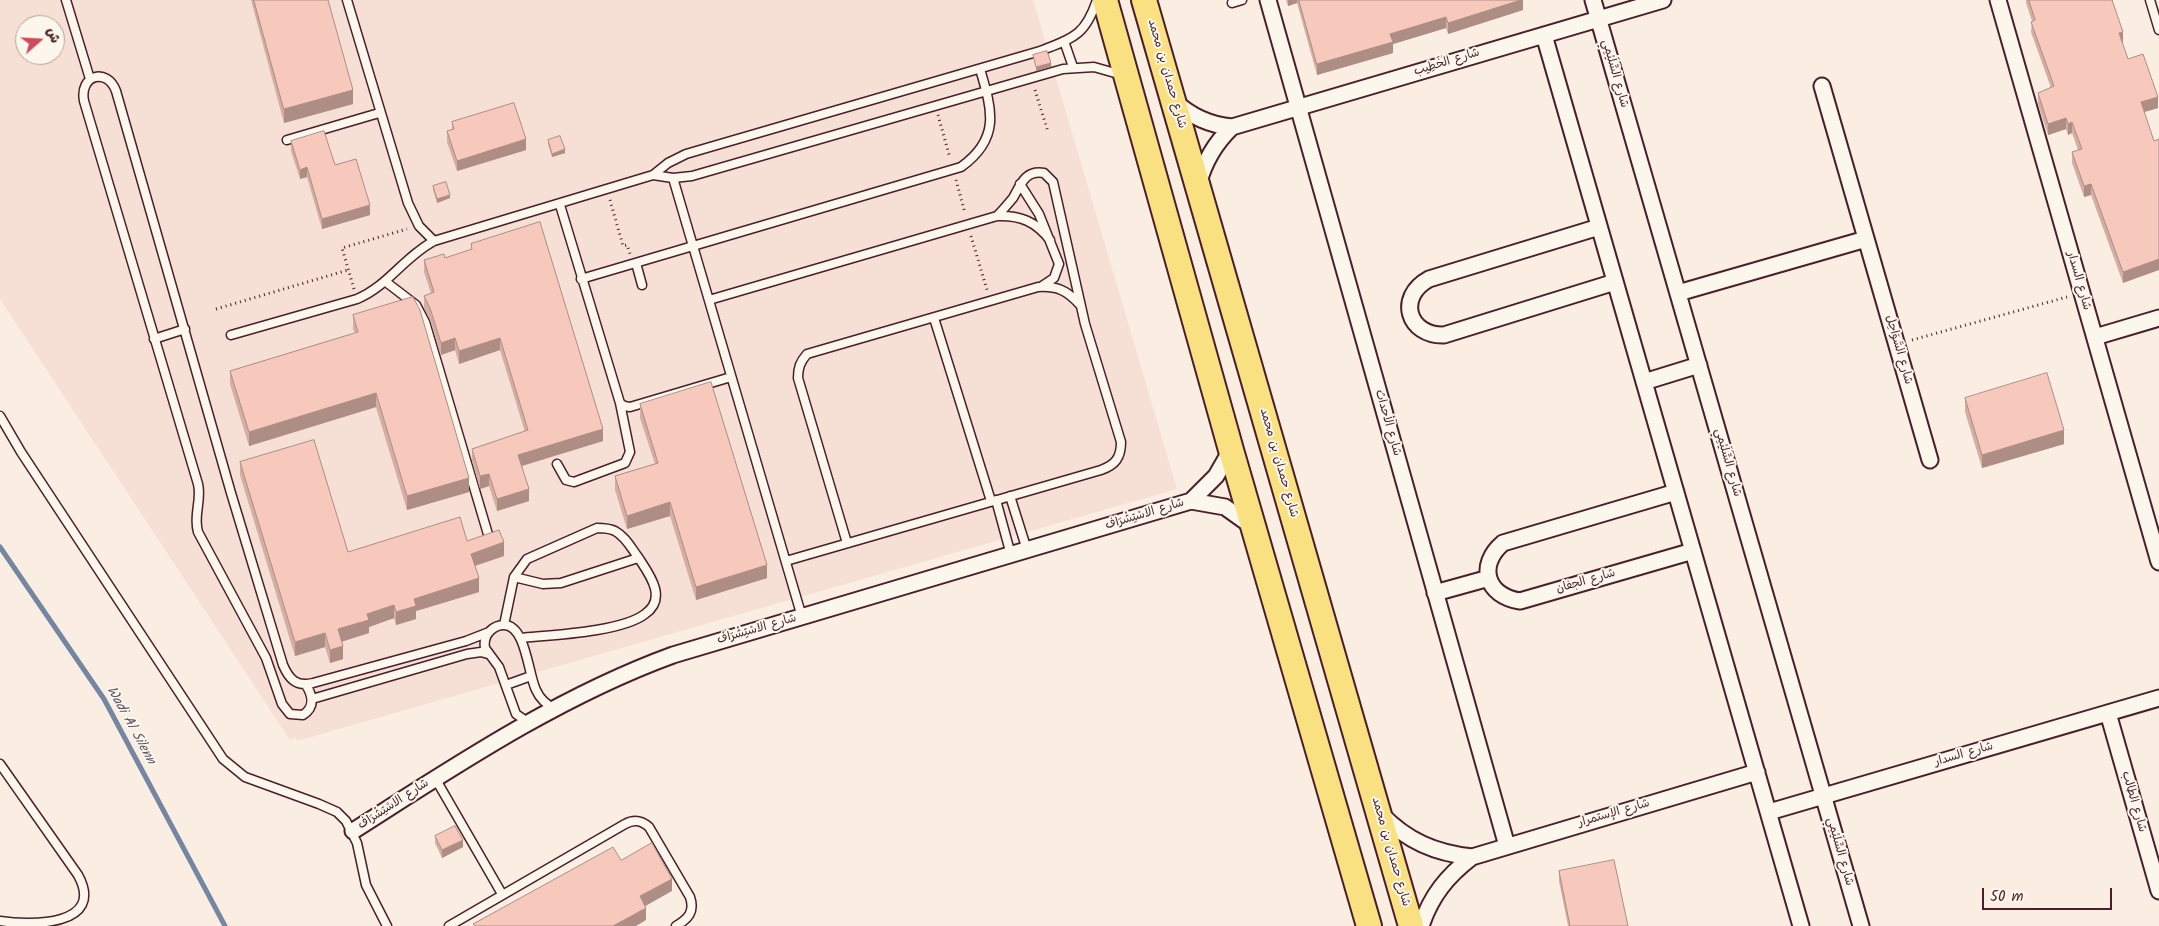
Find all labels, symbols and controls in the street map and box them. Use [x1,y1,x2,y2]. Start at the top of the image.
north arrow [15,15,65,65]
street label: شارع حمدان بن محمد [1143,18,1189,130]
text: ش [40,25,66,46]
street label: شارع السِّلَيْمِي [1597,38,1631,110]
street label: شارع الخَطِيب [1412,46,1482,80]
street label: شارع السدار [2063,250,2093,312]
street label: شارع السَّوَاحِل [1881,314,1915,386]
street label: شارع الأحداث [1371,388,1403,458]
street label: شارع حمدان بن محمد [1255,407,1301,519]
street label: شارع السِّلَيْمِي [1710,427,1744,499]
street label: شارع الاسْتِشْرَاف [1104,496,1186,534]
street label: شارع الجفان [1555,567,1617,597]
street label: شارع الاسْتِشْرَاف [716,612,798,648]
water label: Wadi Al Silenn [102,684,158,768]
street label: شارع السدار [1933,740,1995,770]
street label: شارع الطالب [2117,770,2149,834]
street label: شارع الاسْتِشْرَاف [356,777,432,833]
street label: شارع حمدان بن محمد [1367,796,1413,908]
street label: شارع الإستمرار [1577,797,1651,831]
street label: شارع السِّلَيْمِي [1822,816,1856,888]
scale bar [1984,878,2114,910]
text: 50 m [1990,885,2024,909]

